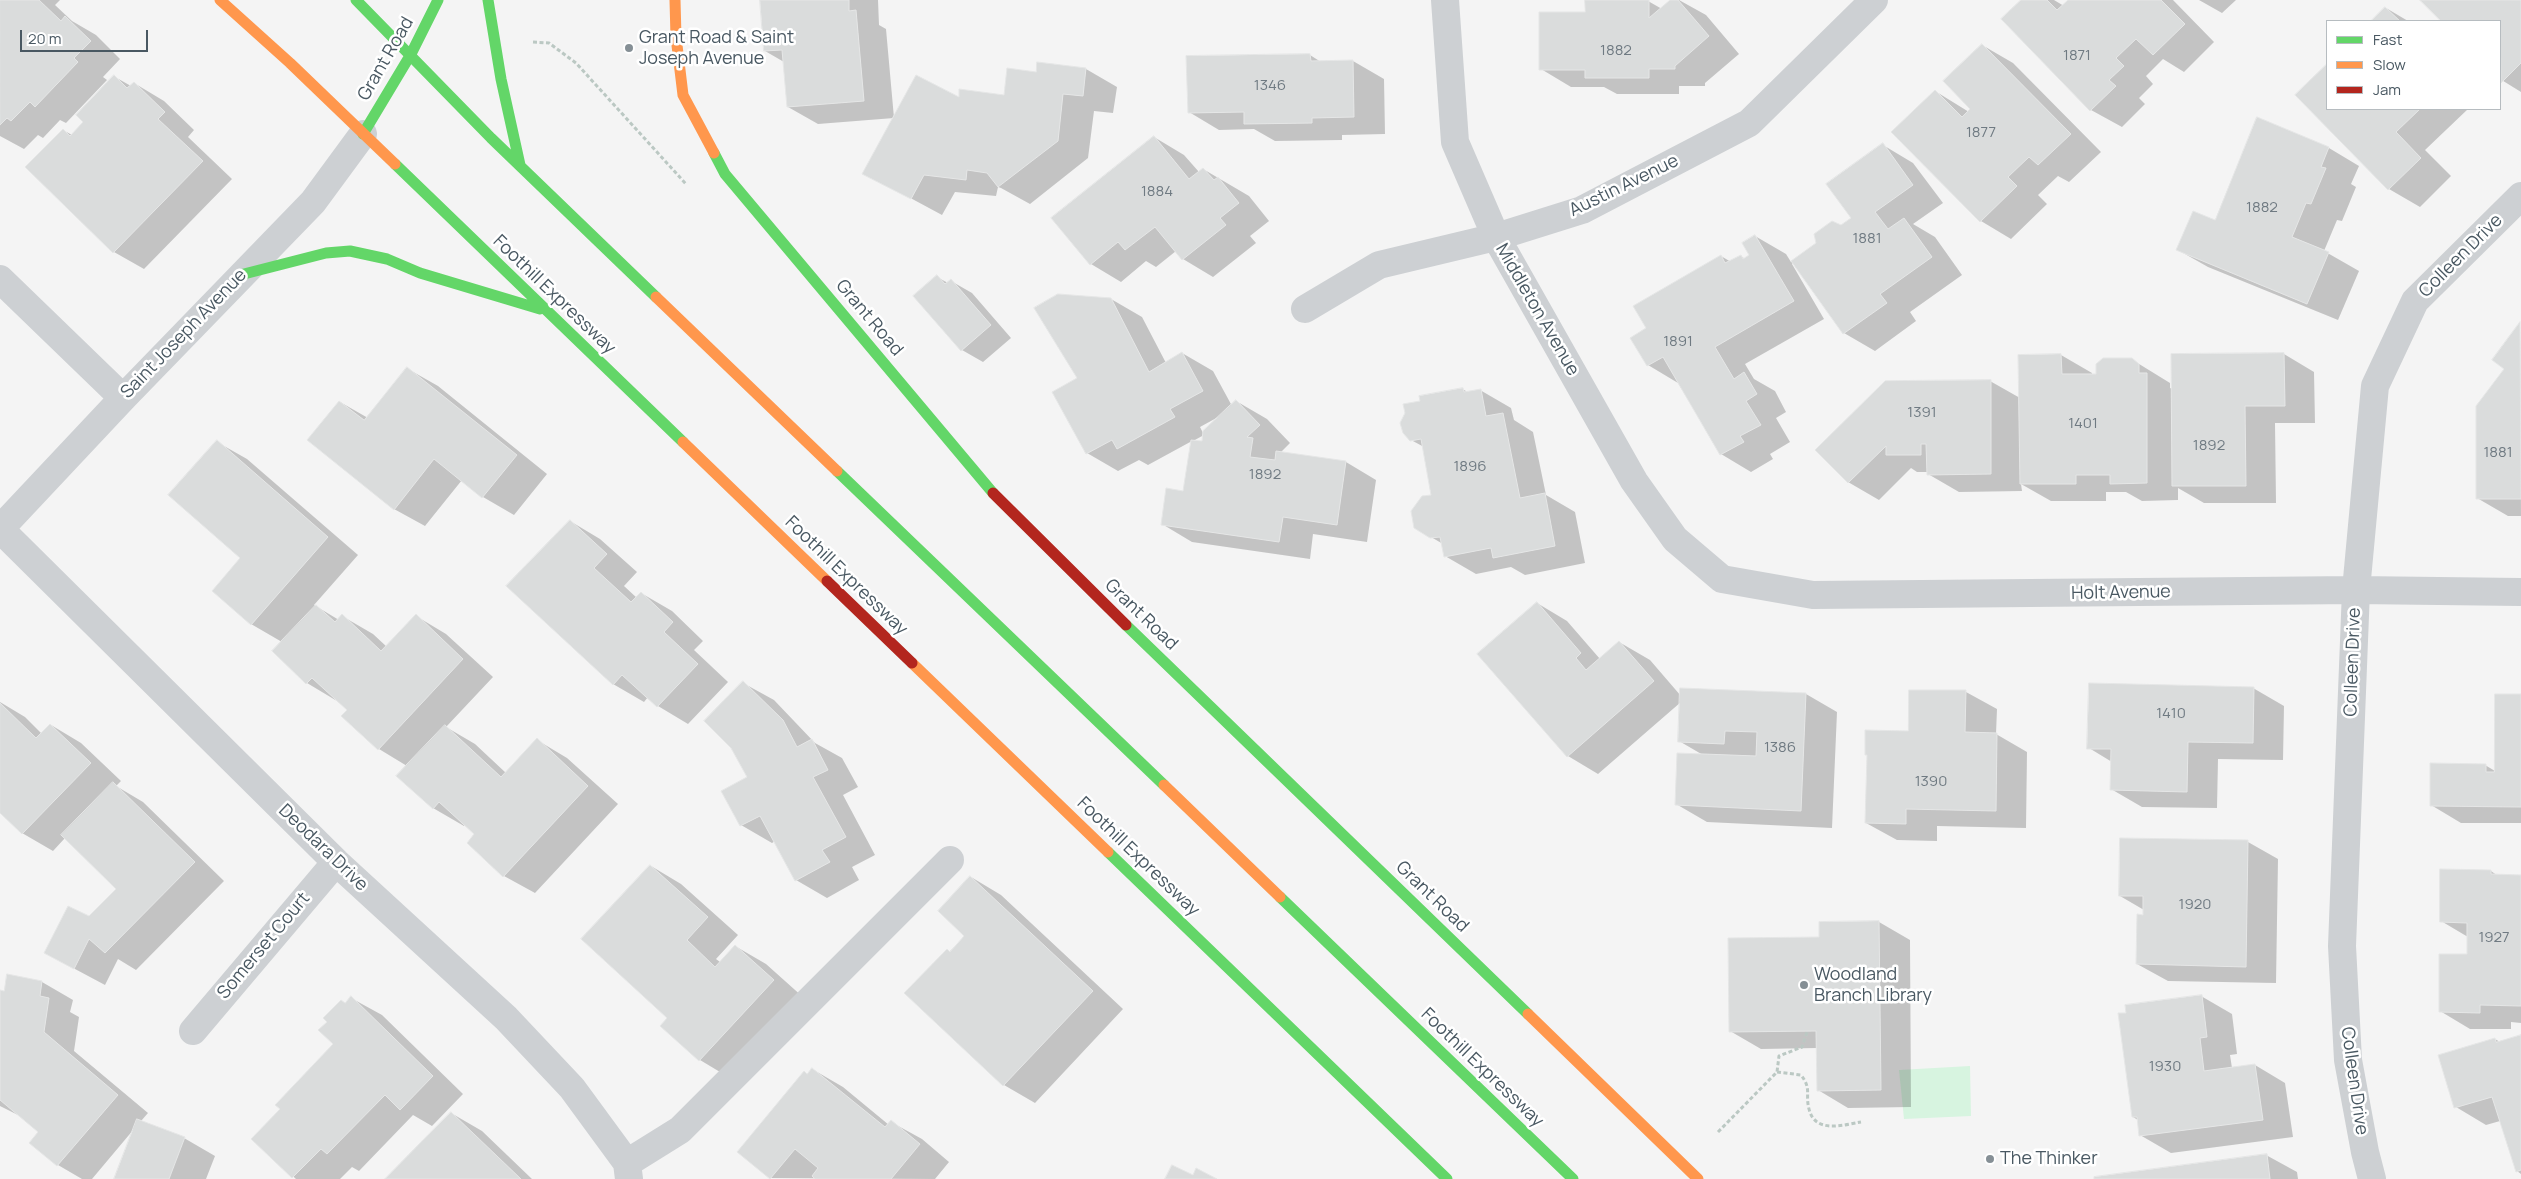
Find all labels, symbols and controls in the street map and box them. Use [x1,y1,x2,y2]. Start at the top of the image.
street label: Grant Road [353,13,419,105]
scale bar [22,20,150,52]
legend [2326,20,2501,110]
place label: Grant Road & Saint Joseph Avenue [639,27,794,70]
text: 20 m [28,28,61,49]
text: Fast [2373,29,2402,50]
marker: Grant Road & Saint Joseph Avenue [623,42,635,54]
house number: 1882 [1600,42,1632,60]
house number: 1871 [2063,47,2091,65]
text: Slow [2373,54,2406,75]
house number: 1346 [1254,77,1286,95]
text: Jam [2373,79,2401,100]
house number: 1877 [1966,124,1996,142]
street label: Austin Avenue [1566,150,1682,222]
house number: 1884 [1141,183,1173,201]
house number: 1882 [2246,199,2278,217]
street label: Colleen Drive [2415,210,2507,302]
house number: 1881 [1852,230,1882,248]
street label: Foothill Expressway [488,231,620,359]
street label: Middleton Avenue [1490,240,1584,380]
street label: Saint Joseph Avenue [117,265,251,403]
street label: Grant Road [831,275,907,361]
house number: 1891 [1663,333,1693,351]
house number: 1391 [1907,404,1937,422]
house number: 1401 [2068,415,2098,433]
house number: 1892 [2193,437,2225,455]
house number: 1881 [2483,444,2513,462]
house number: 1896 [1453,458,1487,476]
house number: 1892 [1249,466,1281,484]
street label: Foothill Expressway [780,512,912,640]
street label: Grant Road [1100,575,1182,655]
street label: Holt Avenue [2071,581,2171,605]
street label: Colleen Drive [2340,607,2366,717]
house number: 1410 [2156,705,2186,723]
house number: 1386 [1764,739,1796,757]
house number: 1390 [1915,773,1947,791]
street label: Foothill Expressway [1072,793,1204,921]
street label: Deodara Drive [274,800,372,896]
street label: Grant Road [1391,857,1473,937]
street label: Somerset Court [213,888,315,1004]
house number: 1920 [2179,896,2211,914]
house number: 1927 [2478,929,2510,947]
place label: Woodland Branch Library [1814,964,1932,1006]
marker: Woodland Branch Library [1798,979,1810,991]
street label: Foothill Expressway [1416,1004,1548,1132]
street label: Colleen Drive [2336,1025,2372,1137]
house number: 1930 [2149,1058,2181,1076]
place label: The Thinker [2000,1148,2098,1170]
marker: The Thinker [1984,1153,1996,1165]

